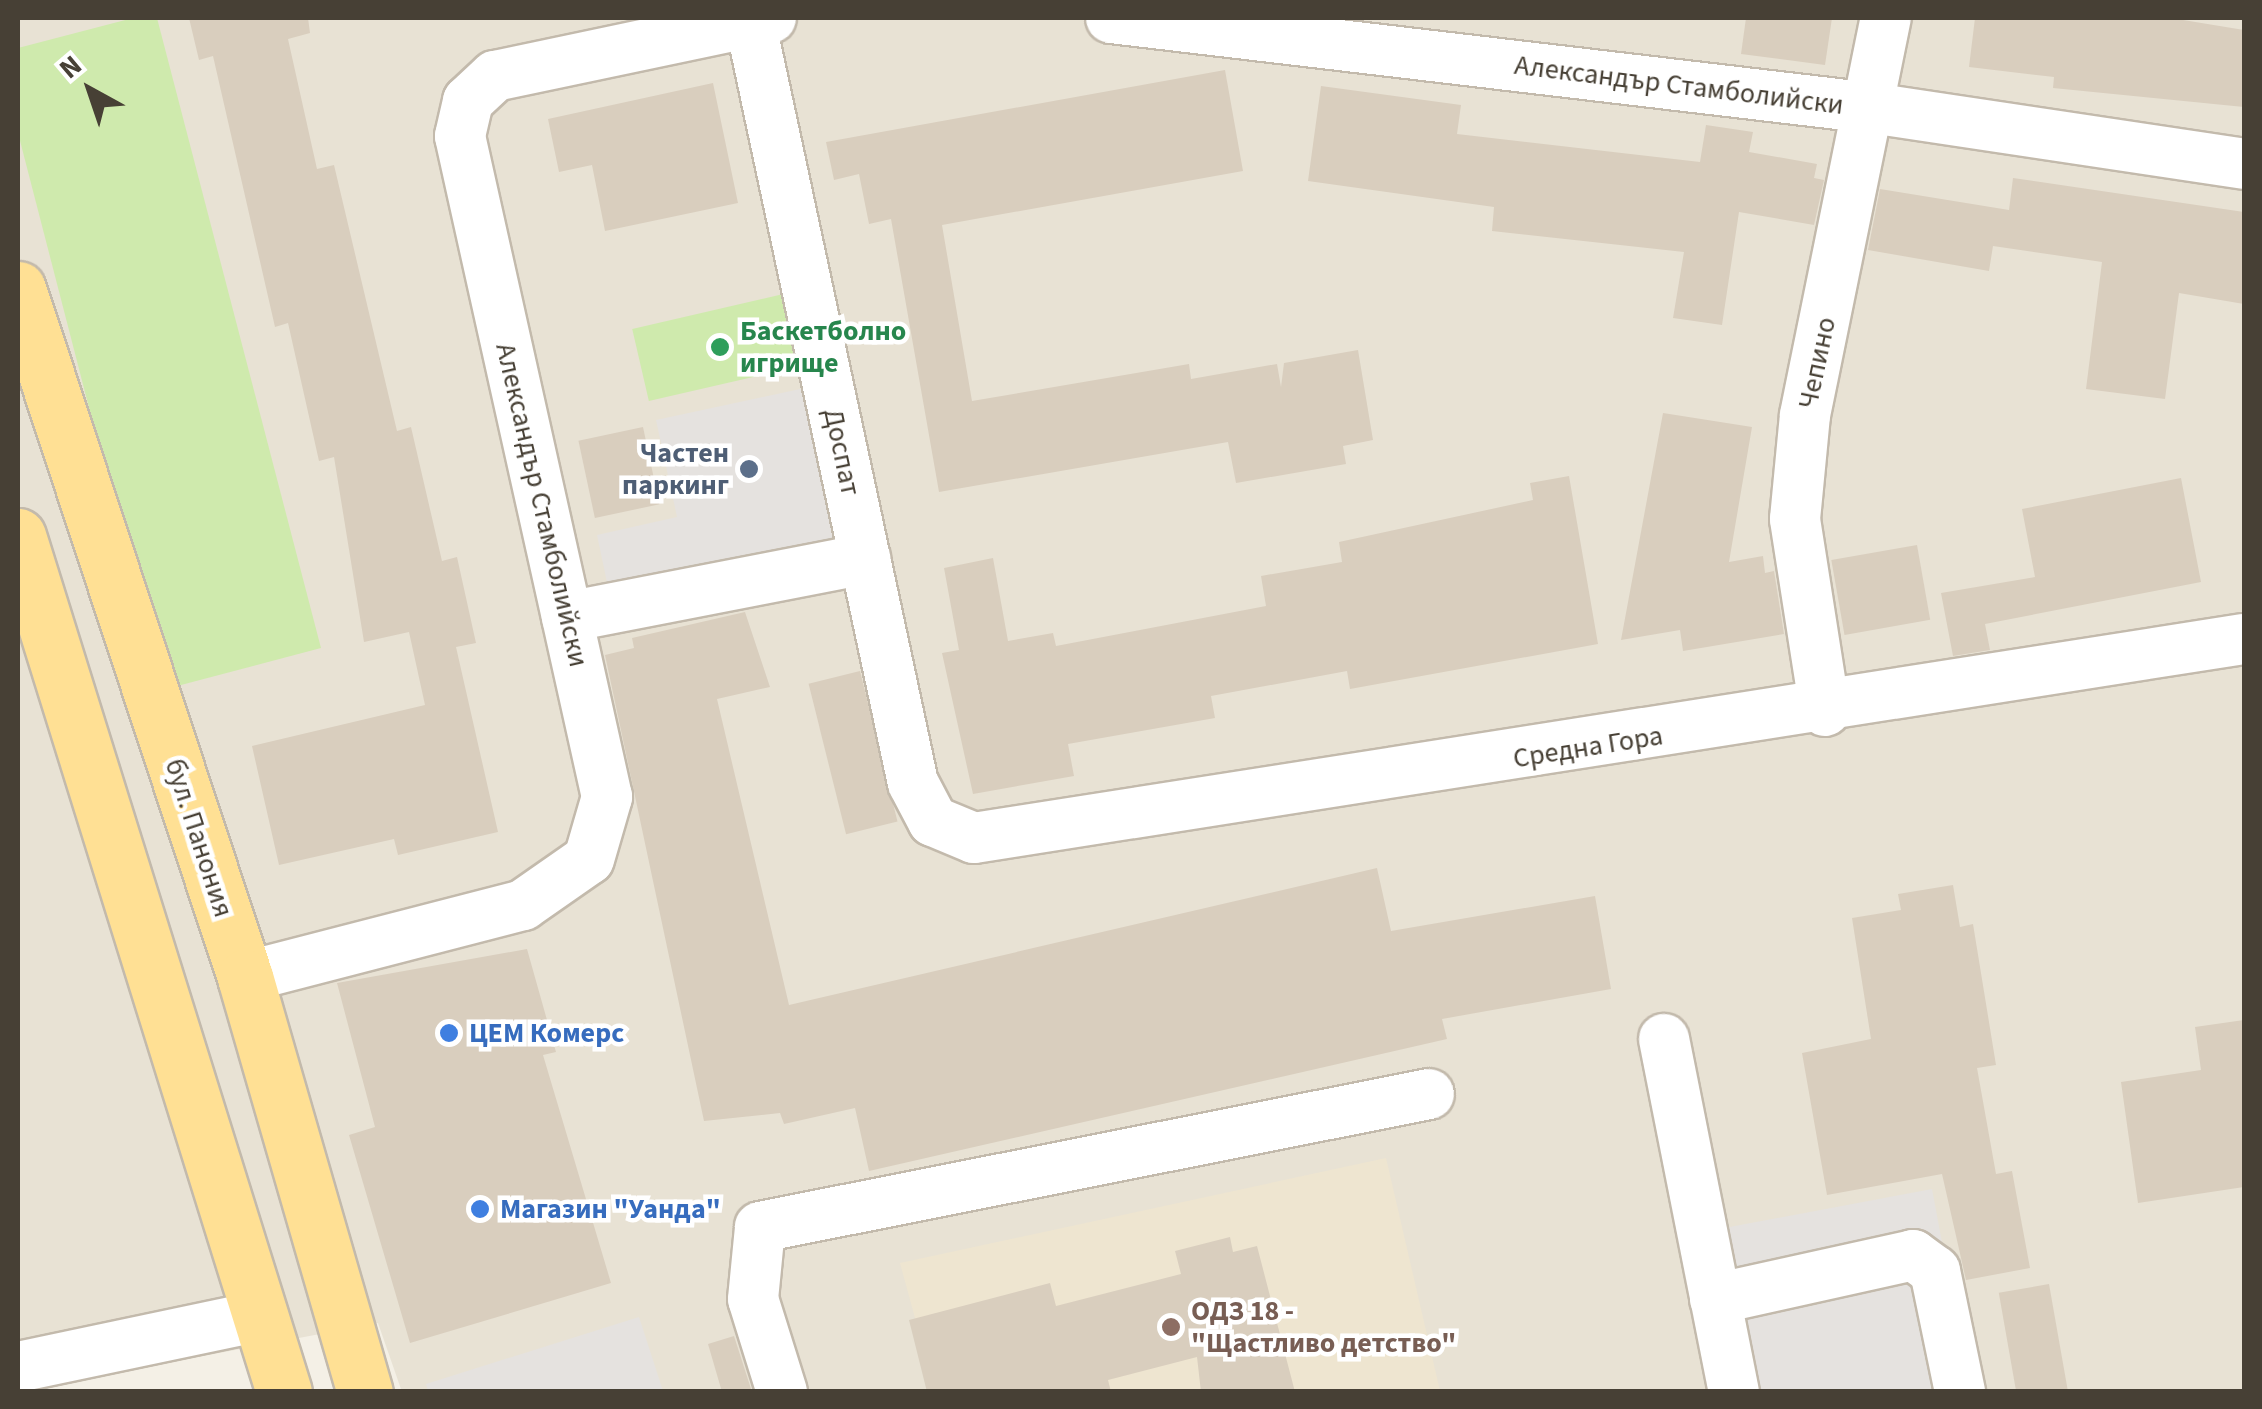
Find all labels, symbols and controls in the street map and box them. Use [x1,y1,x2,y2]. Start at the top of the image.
north arrow [40,40,140,140]
text: N [51,46,91,88]
street label: Александър Стамболийски [1513,48,1845,122]
place label: Баскетболно игрище [740,314,906,380]
street label: Чепино [1791,314,1843,412]
marker: Баскетболно игрище [709,336,731,358]
street label: Александър Стамболийски [488,340,596,670]
street label: Доспат [816,405,868,499]
place label: Частен паркинг [622,436,729,502]
marker: Частен паркинг [738,458,760,480]
street label: Средна Гора [1511,719,1665,775]
street label: бул. Панония [158,755,240,921]
place label: ЦЕМ Комерс [469,1016,624,1050]
marker: ЦЕМ Комерс [438,1022,460,1044]
place label: Магазин "Уанда" [500,1192,721,1226]
marker: Магазин "Уанда" [469,1198,491,1220]
place label: ОДЗ 18 - "Щастливо детство" [1191,1294,1456,1360]
marker: ОДЗ 18 - "Щастливо детство" [1160,1316,1182,1338]

